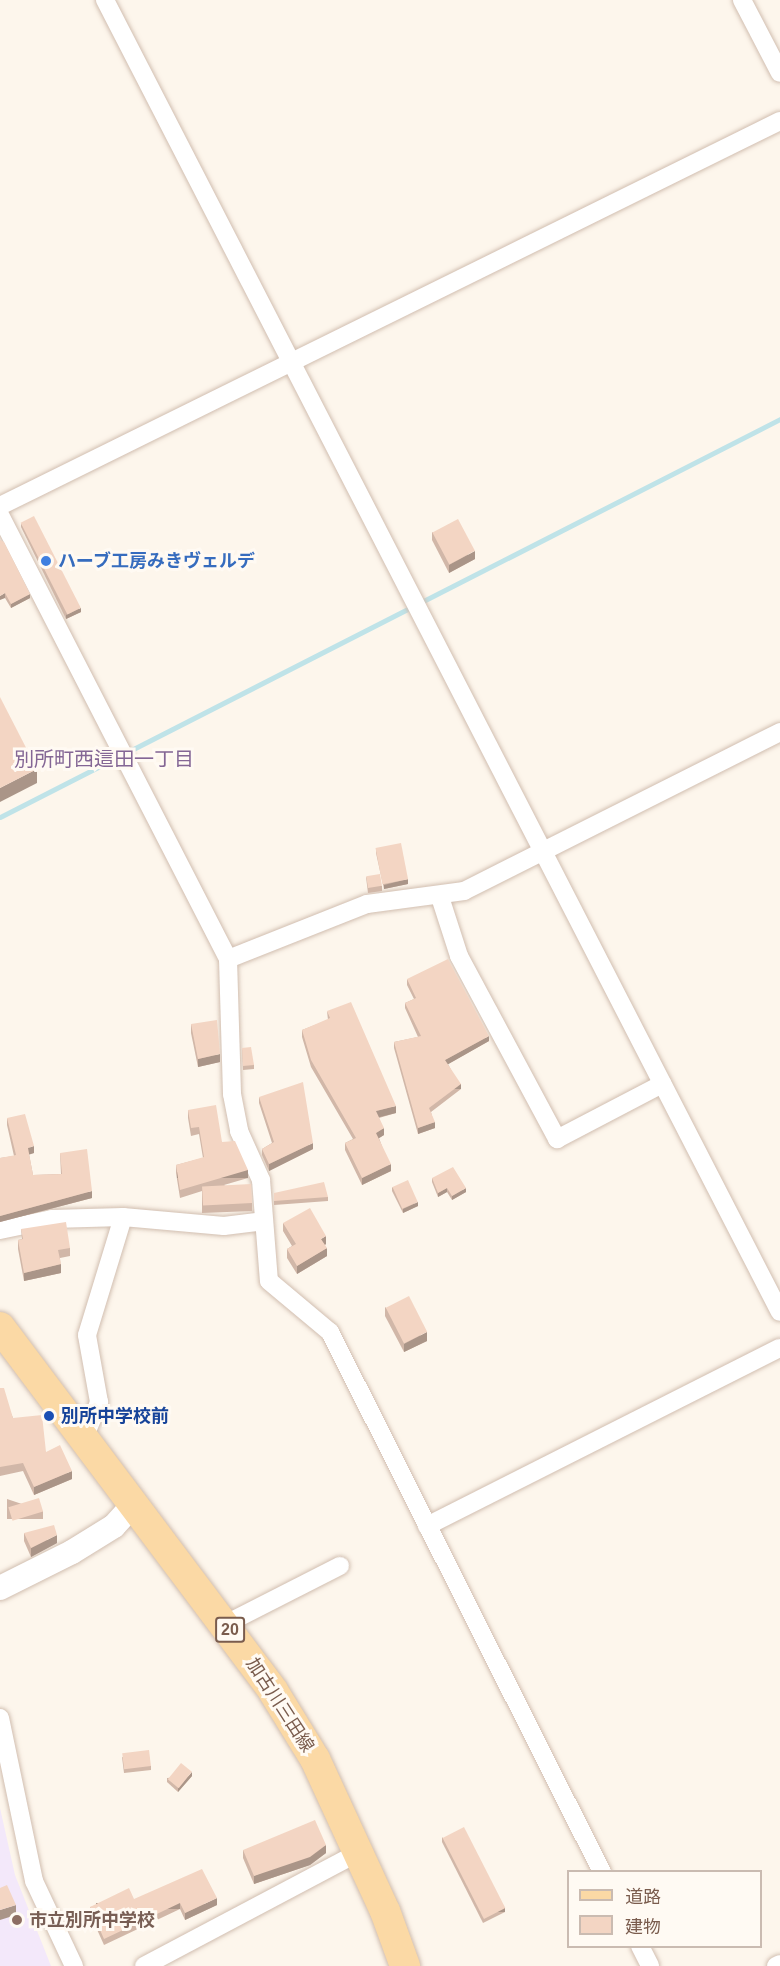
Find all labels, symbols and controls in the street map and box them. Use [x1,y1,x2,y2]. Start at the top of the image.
place label: ハーブ工房みきヴェルデ [58,550,256,572]
marker: ハーブ工房みきヴェルデ [39,554,53,568]
district label: 別所町西這田一丁目 [14,747,194,771]
place label: 別所中学校前 [61,1405,169,1427]
marker: 別所中学校前 [42,1409,56,1423]
road number: 20 [215,1617,245,1643]
street label: 加古川三田線 [242,1654,318,1756]
legend [567,1870,762,1948]
text: 道路 [625,1887,661,1907]
place label: 市立別所中学校 [29,1909,155,1931]
marker: 市立別所中学校 [10,1913,24,1927]
text: 建物 [625,1917,661,1937]

